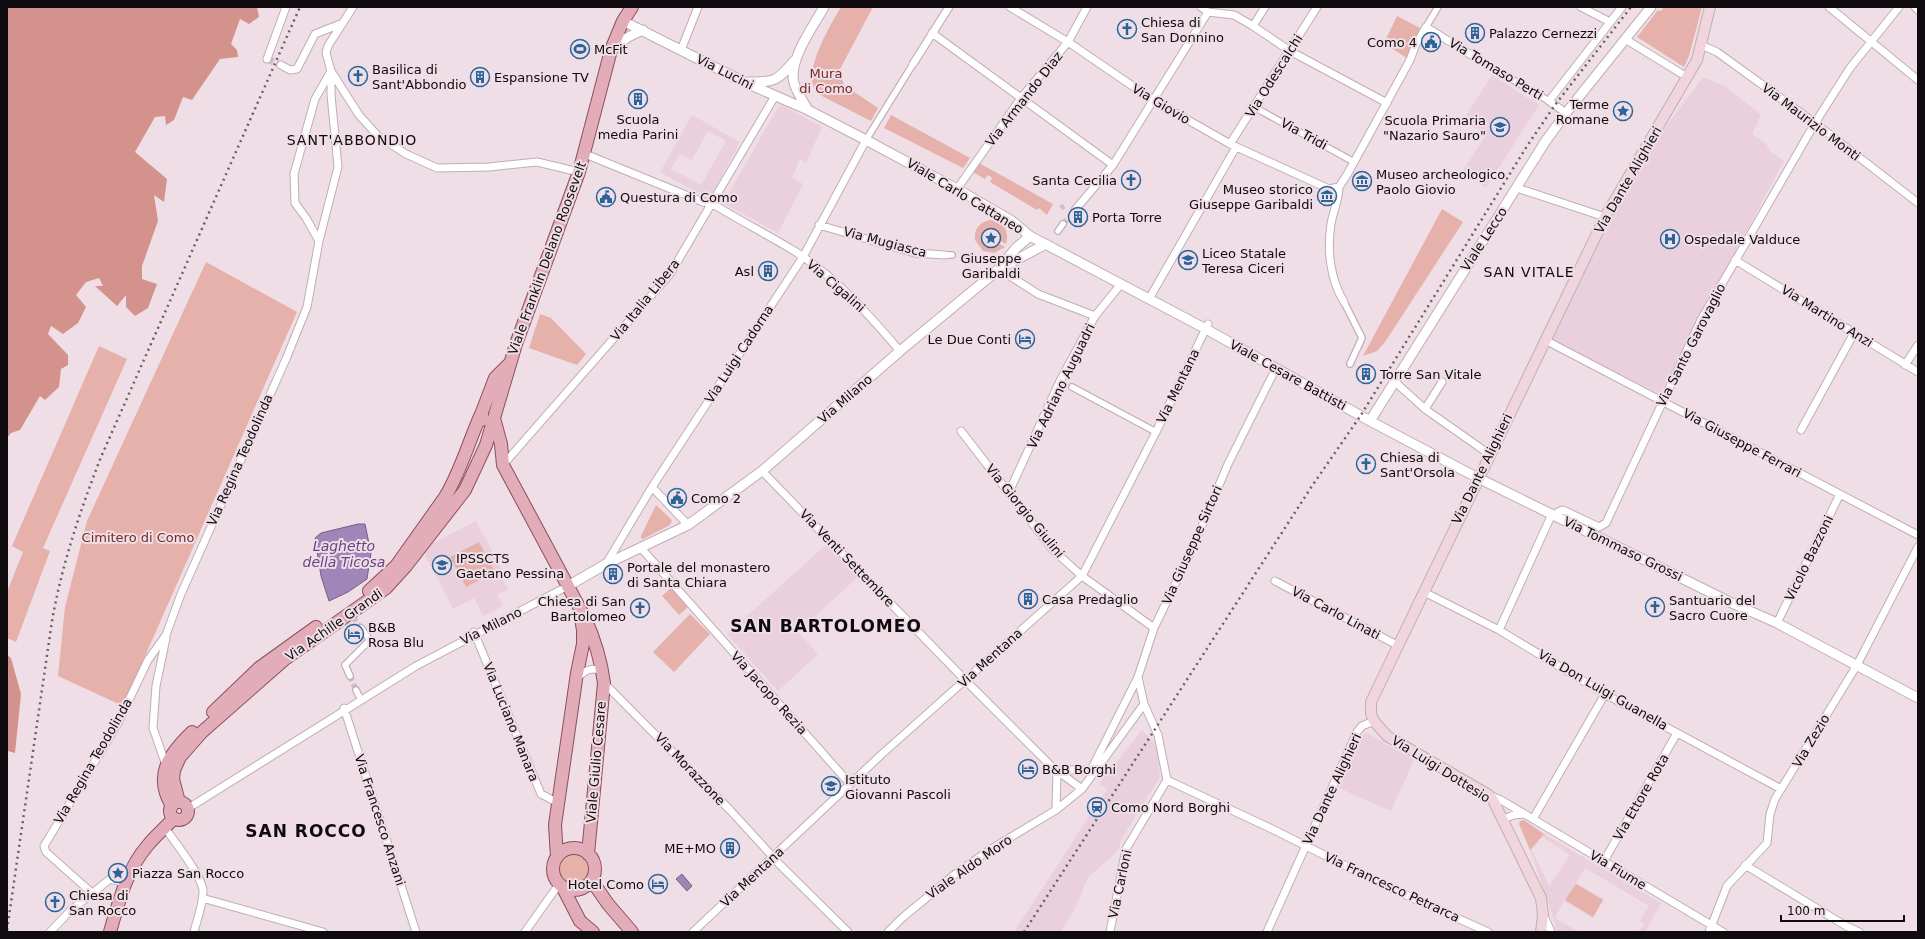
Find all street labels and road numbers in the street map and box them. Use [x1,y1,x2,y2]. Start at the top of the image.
street label: Via Odescalchi [1242,32,1306,120]
street label: Via Tomaso Perti [1446,35,1546,103]
street label: Via Armando Diaz [982,49,1066,149]
street label: Via Lucini [694,51,756,93]
street label: Via Maurizio Monti [1759,80,1863,164]
street label: Via Giovio [1129,81,1193,127]
street label: Via Tridi [1278,115,1330,153]
street label: Via Dante Alighieri [1591,124,1665,236]
street label: Viale Carlo Cattaneo [904,155,1026,237]
street label: Viale Franklin Delano Roosevelt [505,159,589,357]
street label: Viale Lecco [1458,204,1510,274]
street label: Via Mugiasca [842,224,928,260]
street label: Via Italia Libera [607,256,683,344]
street label: Via Cigalini [804,257,868,315]
street label: Via Santo Garovaglio [1653,281,1729,409]
street label: Via Martino Anzi [1778,282,1876,350]
street label: Via Luigi Cadorna [702,302,776,406]
street label: Via Adriano Auguadri [1024,321,1098,451]
street label: Viale Cesare Battisti [1227,337,1349,413]
street label: Via Mentana [1153,346,1203,426]
street label: Via Milano [815,371,875,427]
street label: Via Regina Teodolinda [204,392,276,528]
street label: Via Giuseppe Ferrari [1680,405,1804,481]
street label: Via Dante Alighieri [1449,411,1515,527]
street label: Via Giorgio Giulini [983,461,1067,561]
street label: Via Giuseppe Sirtori [1159,483,1225,607]
street label: Via Venti Settembre [797,506,897,610]
street label: Vicolo Bazzoni [1782,513,1836,603]
street label: Via Tommaso Grossi [1561,514,1685,584]
street label: Via Carlo Linati [1289,583,1383,643]
street label: Via Achille Grandi [283,586,385,664]
street label: Via Milano [458,604,524,648]
street label: Via Mentana [955,625,1025,691]
street label: Via Don Luigi Guanella [1535,647,1671,733]
street label: Via Jacopo Rezia [728,648,810,738]
street label: Via Luciano Manara [480,660,542,784]
street label: Via Regina Teodolinda [51,696,135,826]
street label: Viale Giulio Cesare [583,701,609,823]
street label: Via Zezio [1789,712,1833,770]
street label: Via Morazzone [652,730,728,808]
street label: Via Dante Alighieri [1300,731,1364,847]
street label: Via Luigi Dottesio [1389,733,1493,806]
street label: Via Ettore Rota [1610,751,1672,843]
street label: Via Francesco Anzani [352,752,408,888]
street label: Viale Aldo Moro [923,832,1015,902]
street label: Via Mentana [717,844,787,910]
street label: Via Fiume [1587,847,1649,893]
street label: Via Carloni [1105,848,1135,920]
street label: Via Francesco Petrarca [1322,849,1462,925]

